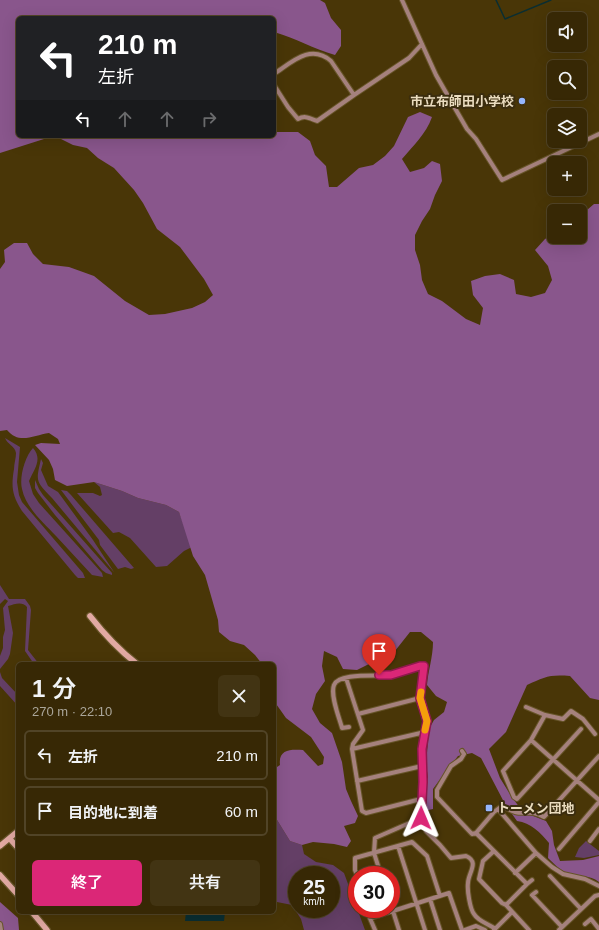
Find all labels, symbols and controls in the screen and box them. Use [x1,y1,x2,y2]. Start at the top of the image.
map controls [547,12,587,244]
button: sound [547,12,587,52]
text: 210 m [98,29,177,60]
icon: left [32,32,84,84]
button: search [547,60,587,100]
text: 左折 [98,67,134,87]
place label: 市立布師田小学校 [410,94,514,109]
marker: 市立布師田小学校 [517,96,527,106]
icon: left [72,108,94,130]
icon: ahead [114,108,136,130]
icon: ahead [156,108,178,130]
icon: right [198,108,220,130]
button: layers [547,108,587,148]
button: + [547,156,587,196]
button: − [547,204,587,244]
pin [362,634,396,675]
icon: arrive [368,640,390,662]
text: 1 分 [32,675,76,702]
button: close [218,675,260,717]
text: 270 m · 22:10 [32,704,112,719]
icon: left [34,744,56,766]
text: 210 m [216,747,258,764]
text: 左折 [68,748,98,765]
position arrow [400,797,442,839]
icon: arrive [34,800,56,822]
place label: トーメン団地 [497,801,574,816]
text: 60 m [225,803,258,820]
marker: トーメン団地 [484,803,494,813]
text: 目的地に到着 [68,804,158,821]
button: 終了 [32,860,142,906]
button: 共有 [150,860,260,906]
speed limit sign: 30 [348,866,400,918]
text: 25 [303,876,325,898]
text: km/h [303,896,325,907]

